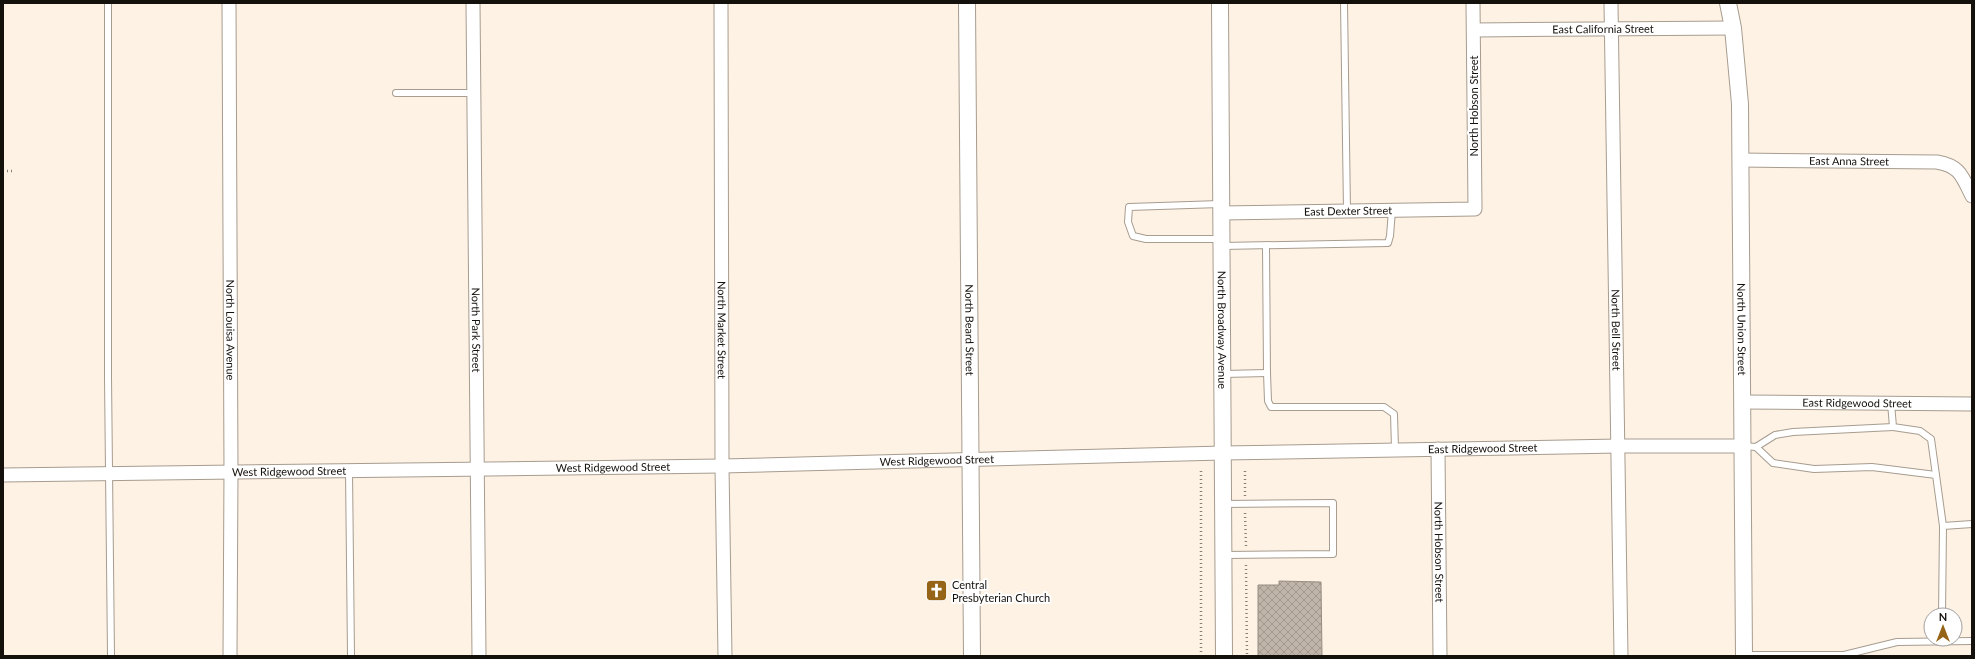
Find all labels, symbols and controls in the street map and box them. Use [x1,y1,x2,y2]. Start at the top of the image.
street label: East California Street [1552,22,1654,35]
street label: North Hobson Street [1467,55,1480,156]
street label: East Anna Street [1809,154,1889,168]
street label: East Dexter Street [1304,203,1392,218]
street label: North Broadway Avenue [1216,271,1229,389]
street label: North Louisa Avenue [224,280,238,381]
street label: North Market Street [716,281,729,379]
street label: North Union Street [1735,283,1749,375]
street label: North Beard Street [963,284,977,376]
street label: North Park Street [470,288,483,372]
street label: North Bell Street [1609,289,1624,371]
street label: East Ridgewood Street [1802,396,1912,409]
street label: East Ridgewood Street [1428,440,1538,455]
street label: West Ridgewood Street [880,452,994,468]
street label: West Ridgewood Street [556,460,670,474]
street label: West Ridgewood Street [232,464,346,478]
street label: North Hobson Street [1433,501,1446,603]
church icon: Central Presbyterian Church [924,578,950,604]
place label: Central Presbyterian Church [952,578,1050,604]
north arrow [1923,607,1963,647]
text: N [1939,610,1947,623]

